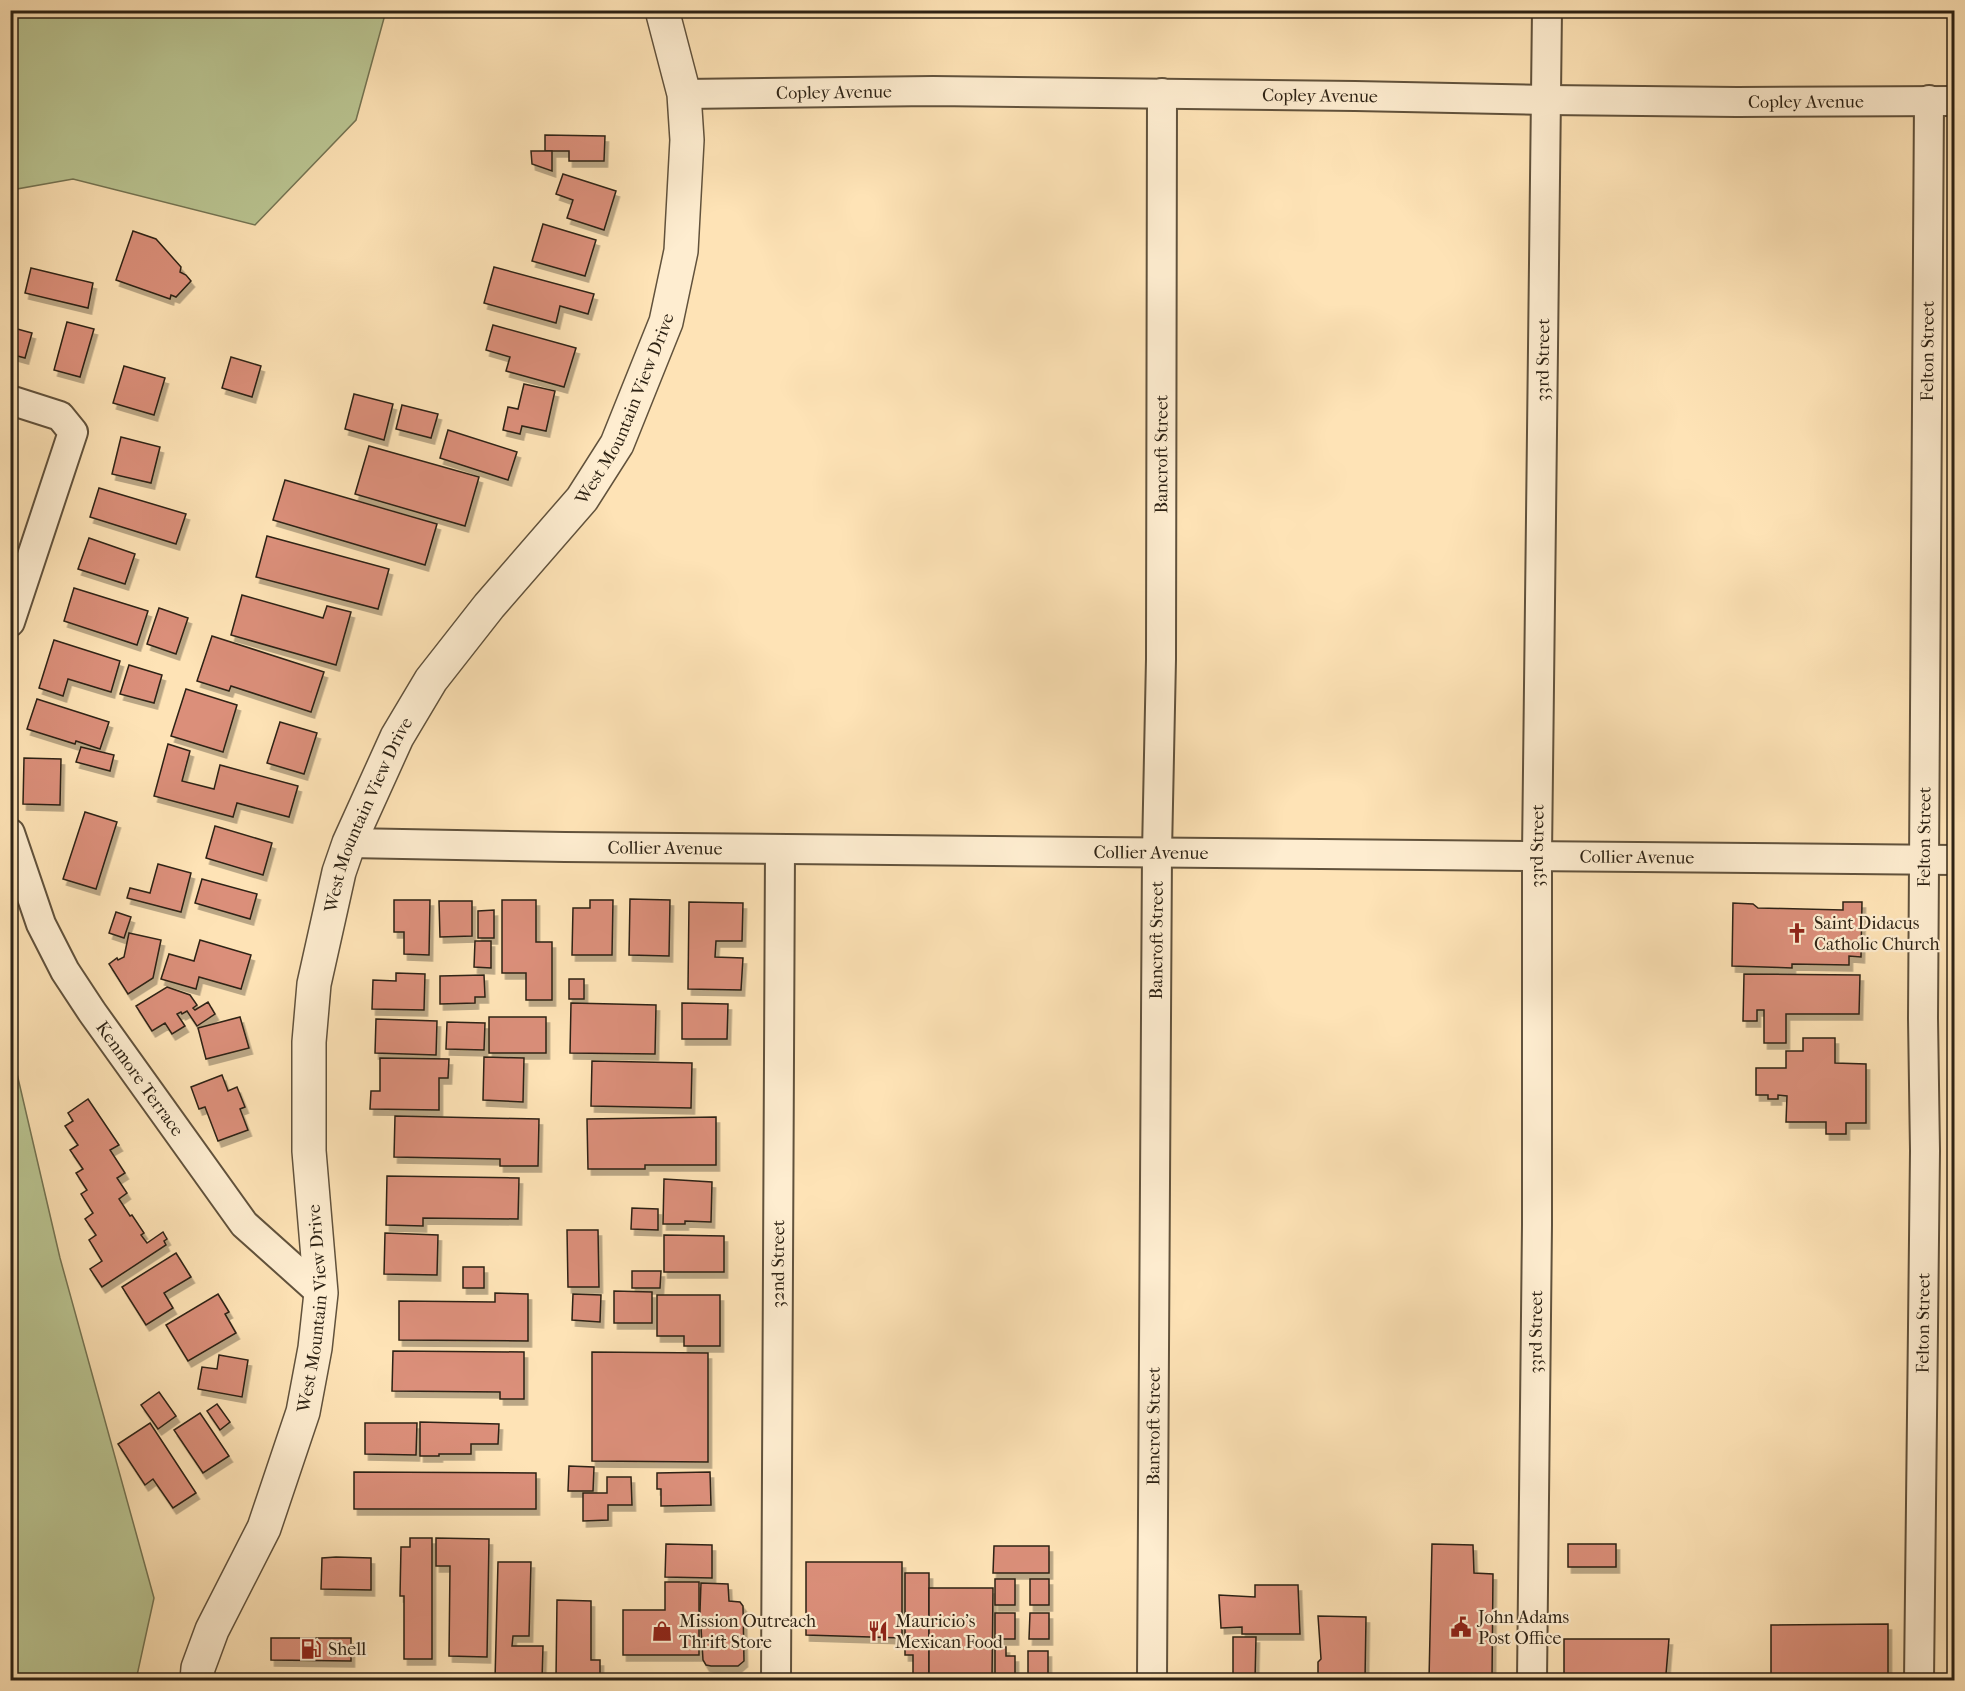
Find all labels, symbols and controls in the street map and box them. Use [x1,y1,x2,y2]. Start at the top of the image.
street label: Copley Avenue [776,81,892,104]
street label: Copley Avenue [1262,85,1378,107]
street label: Copley Avenue [1748,91,1864,113]
street label: Felton Street [1917,300,1939,401]
street label: West Mountain View Drive [571,312,679,509]
street label: 33rd Street [1532,318,1554,402]
street label: Bancroft Street [1151,394,1172,513]
street label: West Mountain View Drive [320,713,417,915]
street label: Felton Street [1914,786,1936,887]
street label: 33rd Street [1527,804,1549,888]
street label: Collier Avenue [607,837,723,859]
street label: Collier Avenue [1093,842,1209,864]
street label: Collier Avenue [1579,846,1695,869]
street label: Bancroft Street [1146,880,1168,999]
place label: Saint Didacus Catholic Church [1814,913,1940,955]
church icon: Saint Didacus Catholic Church [1785,921,1809,945]
street label: Kenmore Terrace [91,1017,188,1141]
street label: West Mountain View Drive [293,1203,332,1415]
street label: 32nd Street [768,1219,789,1308]
street label: Felton Street [1912,1272,1935,1373]
street label: 33rd Street [1525,1290,1547,1374]
street label: Bancroft Street [1143,1366,1165,1485]
place label: John Adams Post Office [1476,1607,1570,1649]
place label: Mission Outreach Thrift Store [679,1611,816,1653]
place label: Mauricio's Mexican Food [895,1611,1003,1653]
public building icon: John Adams Post Office [1449,1615,1473,1639]
shop icon: Mission Outreach Thrift Store [650,1619,674,1643]
restaurant icon: Mauricio's Mexican Food [866,1619,890,1643]
fuel station icon: Shell [299,1637,323,1661]
place label: Shell [328,1639,366,1660]

